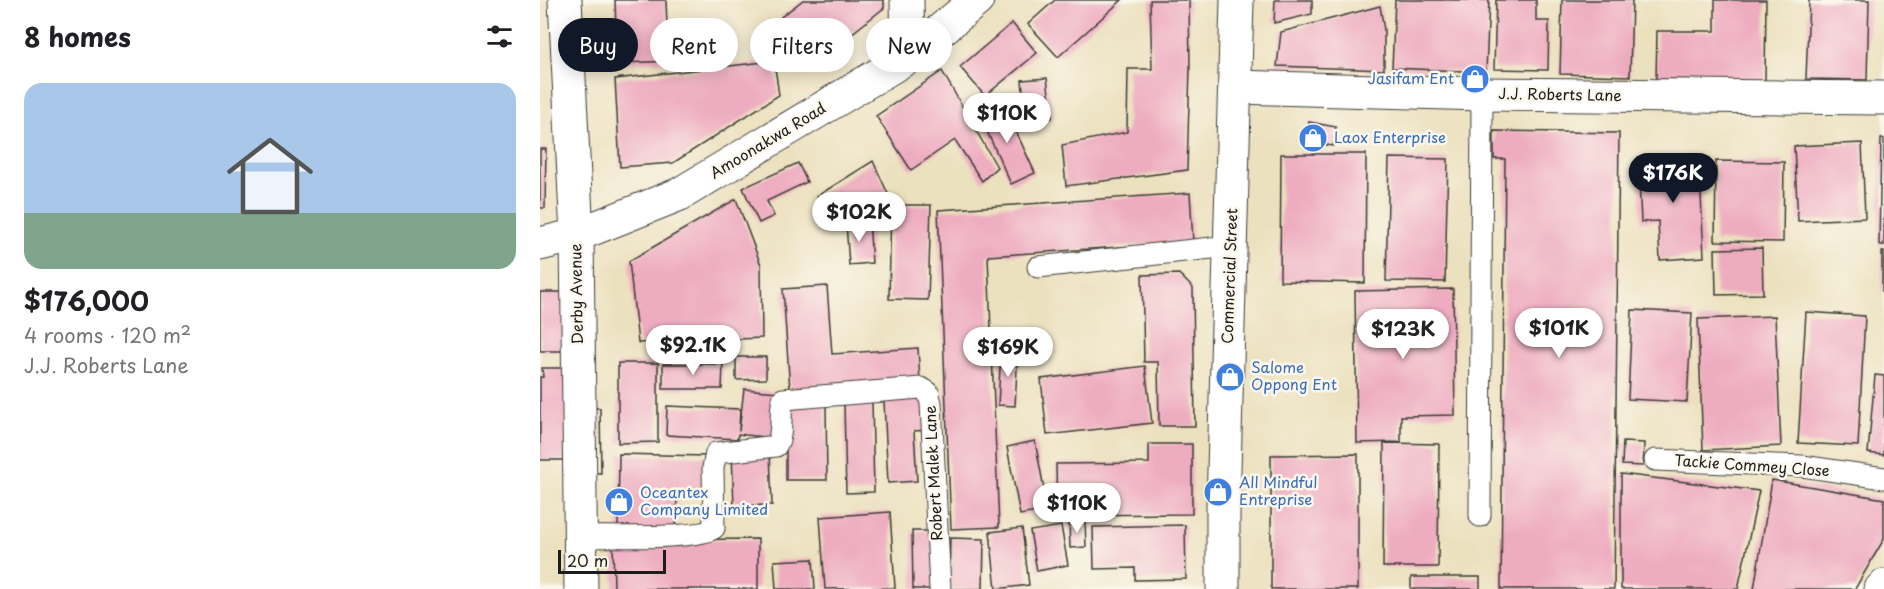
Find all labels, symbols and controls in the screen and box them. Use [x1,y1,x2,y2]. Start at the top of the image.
text: 8 homes [24,17,131,56]
chip: Buy [558,18,638,72]
chip: Rent [650,18,738,72]
chip: Filters [750,18,854,72]
chip: New [866,18,952,72]
icon: filters [483,20,516,53]
shop icon: Jasifam Ent [1459,63,1491,95]
place label: Jasifam Ent [1368,66,1454,89]
street label: J.J. Roberts Lane [1498,81,1622,106]
pin: $110K [965,93,1049,144]
street label: Amoonakwa Road [705,96,830,184]
text: $110K [977,97,1037,127]
icon: home [216,122,324,230]
shop icon: Laox Enterprise [1297,122,1329,154]
place label: Laox Enterprise [1334,125,1446,148]
pin: $176K [1631,153,1715,204]
text: $176K [1643,157,1703,187]
pin: $102K [817,192,901,243]
text: $102K [826,196,892,226]
street label: Commercial Street [1215,208,1242,344]
street label: Derby Avenue [563,243,588,345]
text: $176,000 [24,281,149,320]
pin: $101K [1517,308,1601,359]
pin: $123K [1361,309,1445,360]
text: $101K [1529,312,1589,342]
text: $123K [1371,313,1435,343]
text: 4 rooms · 120 m² [24,320,191,350]
pin: $92.1K [644,325,742,376]
pin: $169K [966,327,1050,378]
text: $92.1K [660,329,726,359]
text: $169K [977,331,1039,361]
text: J.J. Roberts Lane [24,350,189,380]
place label: Salome Oppong Ent [1251,355,1337,395]
shop icon: Salome Oppong Ent [1214,361,1246,393]
street label: Robert Malek Lane [917,405,948,541]
street label: Tackie Commey Close [1674,448,1831,481]
place label: All Mindful Entreprise [1239,470,1317,510]
shop icon: All Mindful Entreprise [1202,476,1234,508]
place label: Oceantex Company Limited [640,480,768,520]
pin: $110K [1035,483,1119,534]
shop icon: Oceantex Company Limited [603,486,635,518]
text: $110K [1047,487,1107,517]
scale bar [558,547,666,574]
text: 20 m [567,548,608,572]

